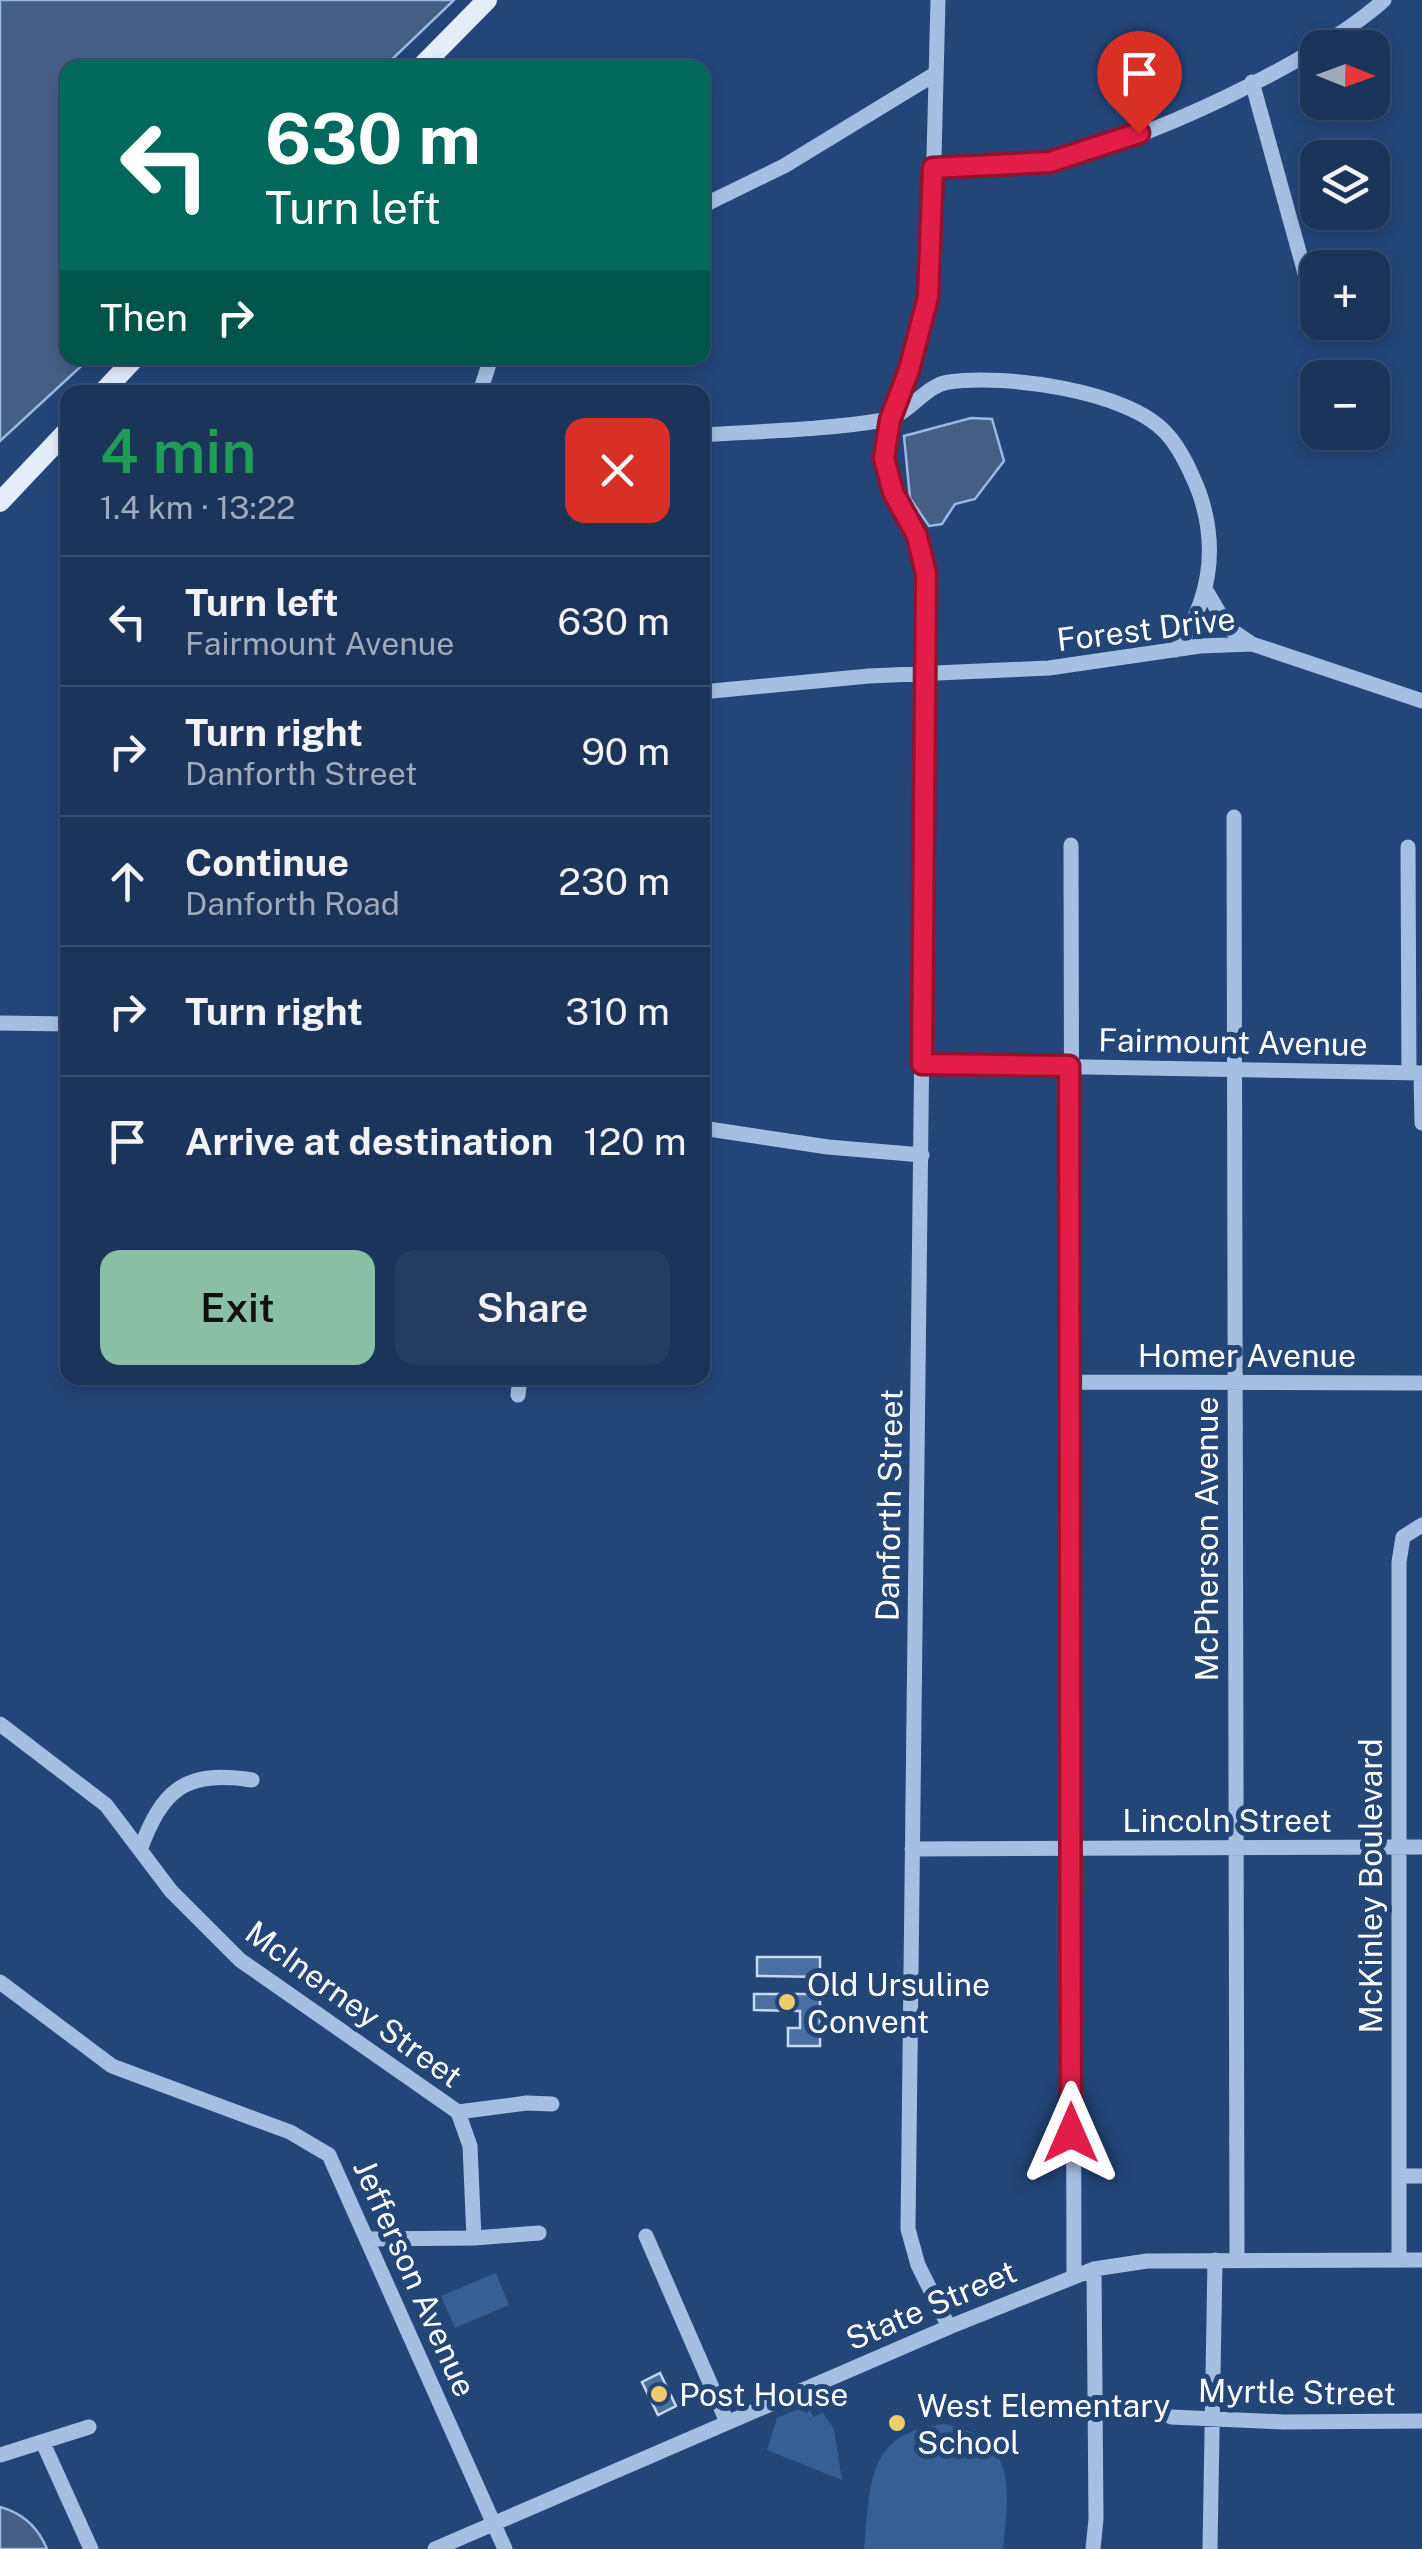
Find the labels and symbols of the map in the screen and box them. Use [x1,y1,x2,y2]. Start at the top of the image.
north arrow [1300,30,1390,120]
pin [1097,31,1182,134]
street label: Forest Drive [1055,600,1237,658]
street label: Fairmount Avenue [1098,1021,1368,1063]
street label: Homer Avenue [1138,1337,1356,1374]
street label: Danforth Street [868,1388,910,1622]
street label: McPherson Avenue [1188,1396,1225,1682]
street label: McKinley Boulevard [1352,1738,1389,2034]
street label: Lincoln Street [1122,1802,1332,1839]
street label: McInerney Street [239,1913,469,2095]
place label: Old Ursuline Convent [807,1966,990,2040]
marker: Old Ursuline Convent [776,1991,798,2013]
position arrow [1019,2081,1123,2185]
street label: Jefferson Avenue [346,2154,484,2402]
street label: State Street [840,2253,1022,2357]
street label: Myrtle Street [1198,2372,1396,2412]
place label: Post House [679,2376,848,2413]
marker: Post House [648,2383,670,2405]
place label: West Elementary School [917,2387,1170,2461]
marker: West Elementary School [886,2412,908,2434]

